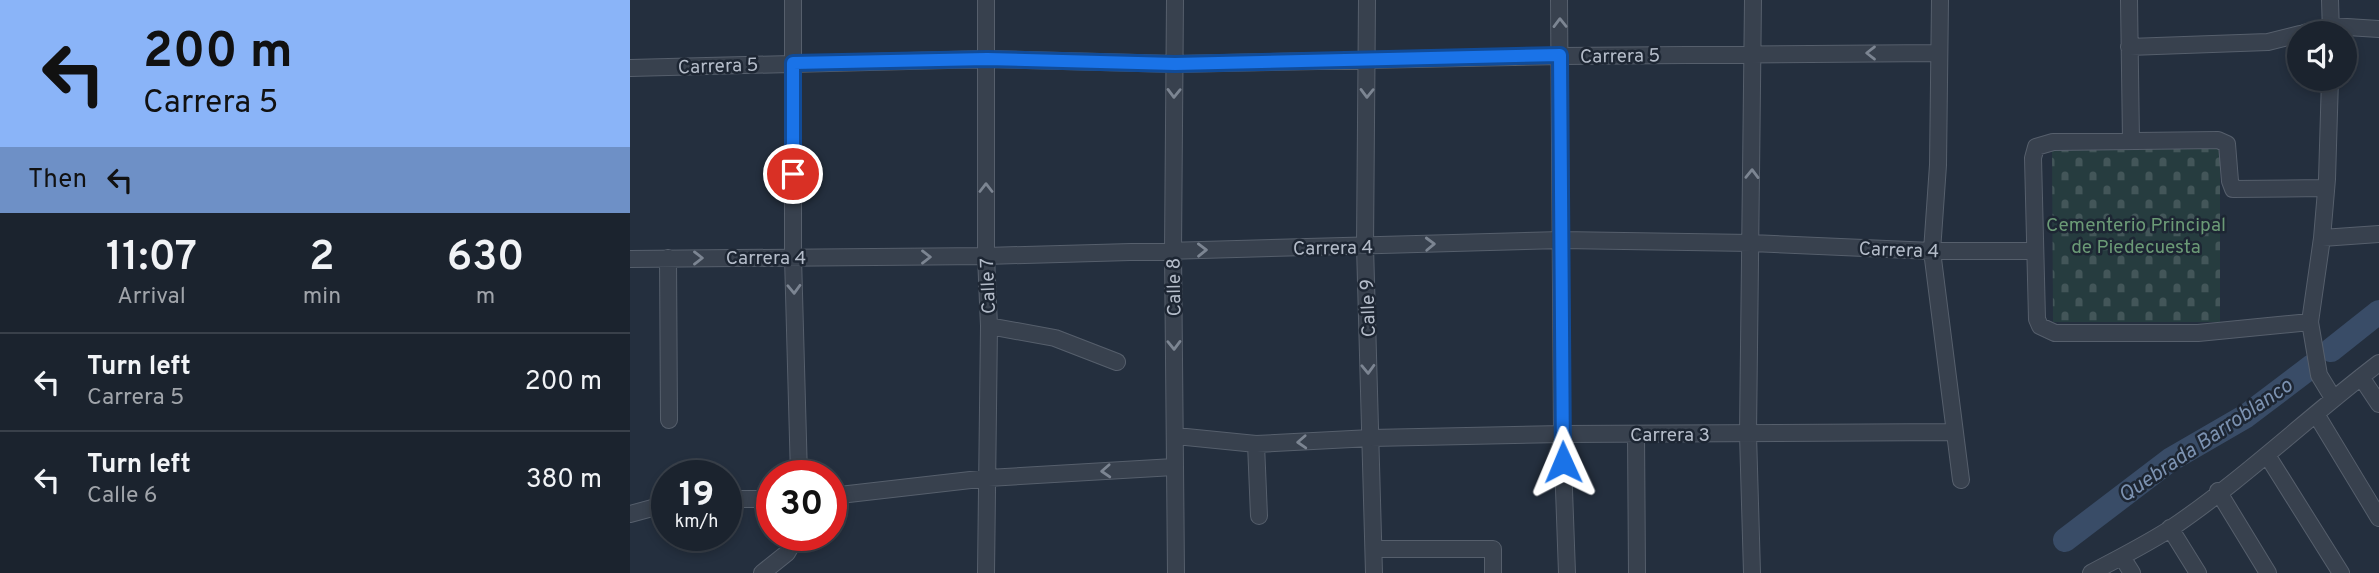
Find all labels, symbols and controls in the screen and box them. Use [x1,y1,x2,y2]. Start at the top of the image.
one-way arrow [1552,17,1568,28]
map controls [2287,21,2357,91]
button: sound [2287,21,2357,91]
text: 200 m [143,23,293,85]
icon: left [28,28,119,119]
street label: Carrera 5 [1580,44,1660,70]
one-way arrow [1865,45,1876,61]
street label: Carrera 5 [677,54,759,80]
text: Carrera 5 [143,84,278,124]
one-way arrow [1166,88,1182,98]
one-way arrow [1359,88,1375,98]
pin [763,144,823,204]
icon: arrive [774,155,812,193]
icon: left [101,161,139,199]
text: Then [28,164,87,197]
one-way arrow [1744,169,1759,180]
one-way arrow [978,182,994,193]
park label: Cementerio Principal de Piedecuesta [2046,214,2226,260]
text: 11:07 [106,232,197,285]
text: 2 [309,232,335,285]
text: 630 [447,232,524,285]
street label: Carrera 4 [1293,236,1373,262]
one-way arrow [1424,237,1435,252]
street label: Carrera 4 [1858,238,1940,264]
one-way arrow [1197,243,1208,258]
street label: Carrera 4 [726,247,806,271]
one-way arrow [921,249,931,265]
one-way arrow [693,250,704,266]
street label: Calle 7 [976,257,1002,314]
street label: Calle 8 [1162,257,1188,316]
street label: Calle 9 [1356,278,1382,337]
text: Arrival [117,283,186,312]
text: min [303,283,341,312]
text: m [476,283,495,312]
one-way arrow [786,283,801,294]
one-way arrow [1167,339,1182,350]
text: Turn left [87,351,191,384]
icon: left [28,363,66,401]
one-way arrow [1361,364,1376,375]
text: 200 m [525,366,602,399]
water label: Quebrada Barroblanco [2114,372,2299,510]
text: Carrera 5 [87,384,184,413]
street label: Carrera 3 [1630,424,1710,448]
position arrow [1526,425,1600,499]
one-way arrow [1297,434,1308,449]
text: Turn left [87,449,191,482]
speed limit sign: 30 [756,460,847,551]
icon: left [28,461,66,499]
one-way arrow [1100,463,1111,478]
text: 380 m [526,464,602,497]
text: 19 [679,474,714,518]
text: Calle 6 [87,482,158,511]
text: km/h [675,511,718,534]

